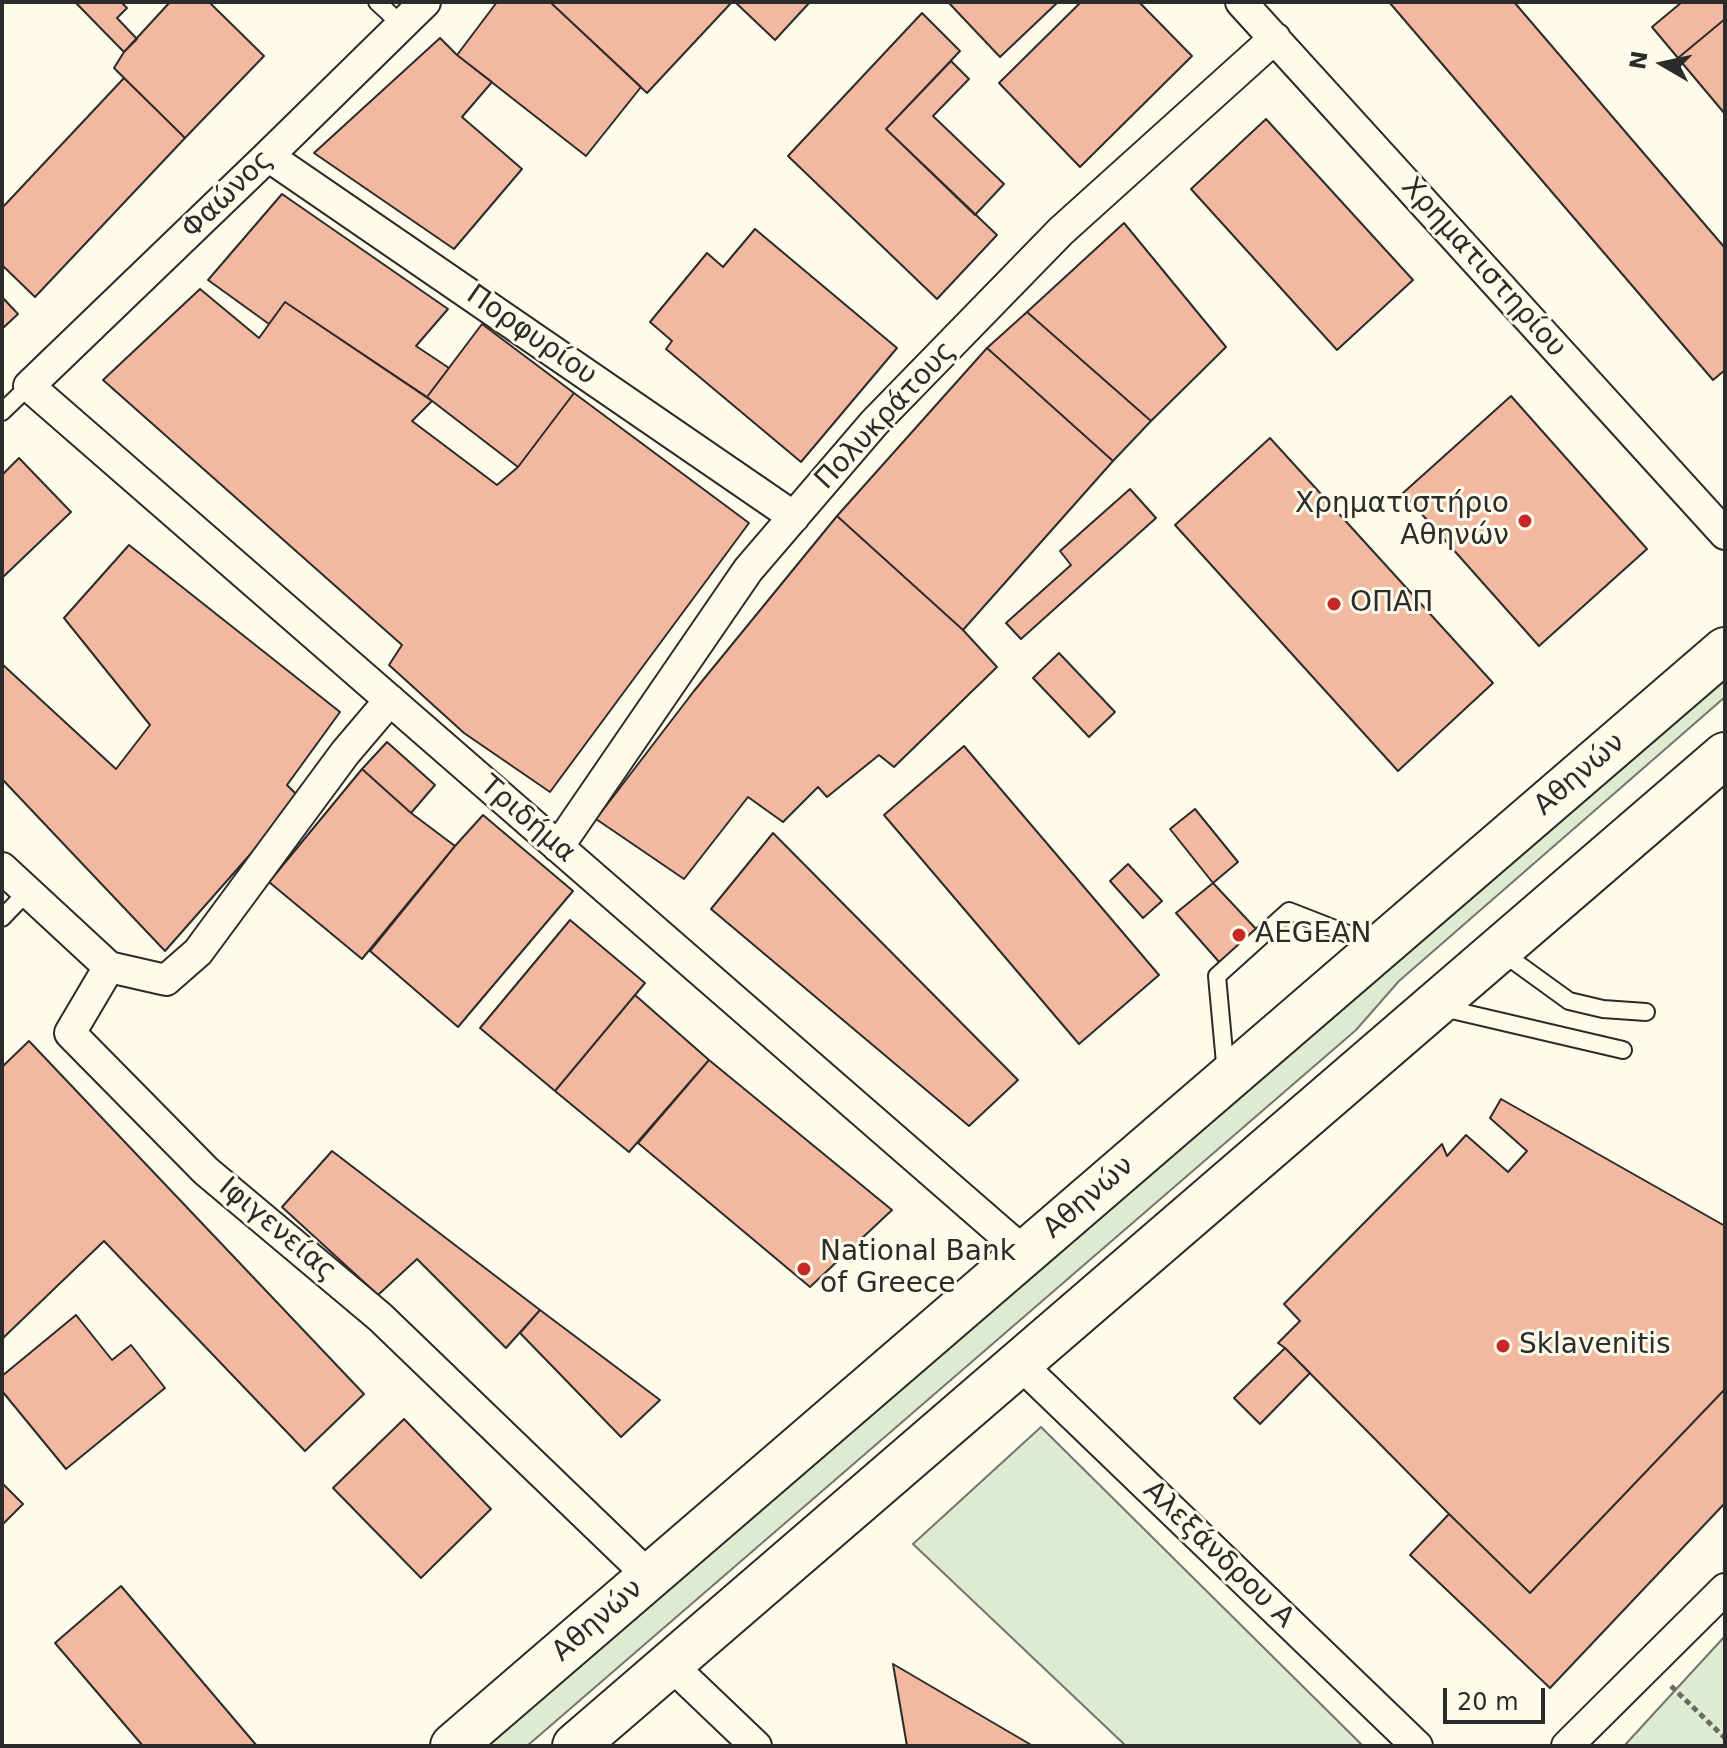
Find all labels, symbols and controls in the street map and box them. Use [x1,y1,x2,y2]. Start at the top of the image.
north arrow [1623,24,1703,104]
text: N [1625,49,1653,71]
street label: Φαώνος [176,144,280,246]
street label: Χρηματιστηρίου [1393,171,1573,365]
street label: Πορφυρίου [459,279,603,393]
street label: Πολυκράτους [809,335,963,497]
place label: Χρηματιστήριο Αθηνών [1295,488,1509,554]
marker: Χρηματιστήριο Αθηνών [1516,512,1534,530]
place label: ΟΠΑΠ [1350,587,1433,621]
marker: ΟΠΑΠ [1325,595,1343,613]
street label: Αθηνών [1528,727,1632,823]
street label: Τριδήμα [472,769,582,871]
place label: AEGEAN [1255,918,1371,952]
marker: AEGEAN [1230,926,1248,944]
street label: Αθηνών [1037,1150,1141,1246]
street label: Ιφιγενείας [211,1171,343,1289]
place label: National Bank of Greece [820,1236,1016,1302]
marker: National Bank of Greece [795,1260,813,1278]
place label: Sklavenitis [1519,1329,1671,1363]
marker: Sklavenitis [1494,1337,1512,1355]
street label: Αλεξάνδρου Α [1136,1475,1300,1635]
street label: Αθηνών [546,1573,650,1669]
scale bar [1447,1672,1549,1722]
text: 20 m [1457,1688,1519,1716]

